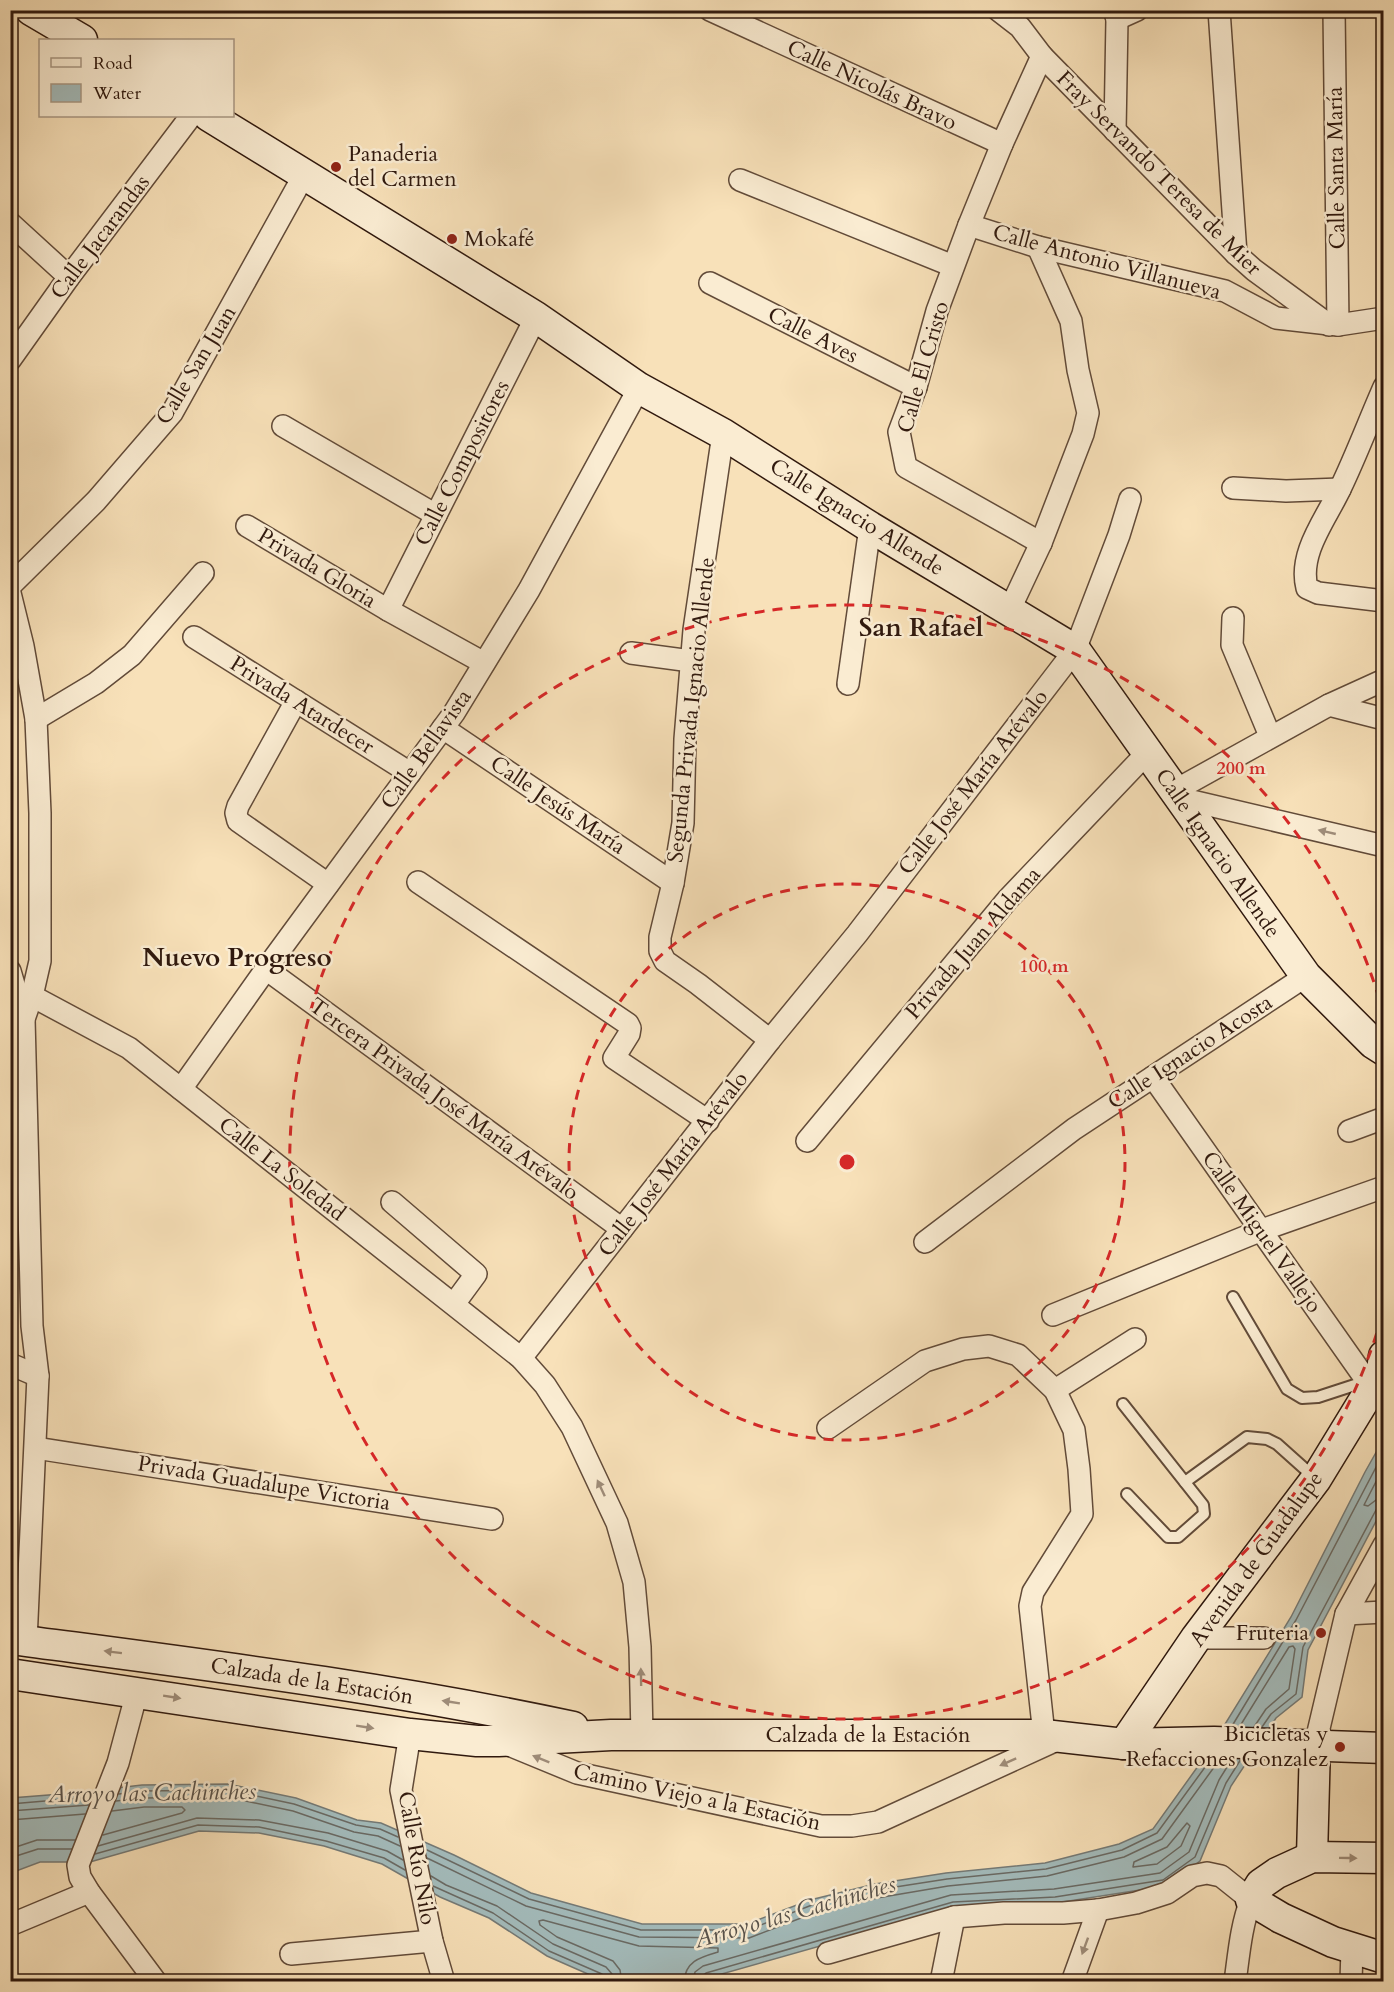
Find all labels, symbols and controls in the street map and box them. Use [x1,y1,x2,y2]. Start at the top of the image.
street label: Calle Nicolás Bravo [782,32,962,138]
legend [39,39,234,117]
text: Road [93,51,133,76]
street label: Fray Servando Teresa de Mier [1050,64,1269,283]
text: Water [92,81,142,106]
street label: Calle Santa María [1320,86,1352,250]
place label: Panaderia del Carmen [348,139,457,194]
marker: Panaderia del Carmen [329,160,343,174]
street label: Calle Jacarandas [43,169,157,305]
street label: Calle Antonio Villanueva [990,217,1225,307]
place label: Mokafé [464,224,535,254]
marker: Mokafé [445,232,459,246]
street label: Calle El Cristo [890,298,956,436]
street label: Calle San Juan [149,299,244,430]
street label: Calle Aves [763,299,863,371]
street label: Calle Compositores [407,375,517,551]
street label: Calle Ignacio Allende [764,451,950,583]
street label: Privada Gloria [252,521,382,616]
street label: Segunda Privada Ignacio Allende [660,556,722,864]
district label: San Rafael [859,610,984,645]
street label: Privada Atardecer [224,649,381,762]
street label: Calle Bellavista [374,683,479,815]
street label: Calle José María Arévalo [891,683,1055,881]
street label: Calle Jesús María [484,749,632,862]
text: 200 m [1216,756,1266,781]
street label: Calle Ignacio Allende [1148,762,1288,944]
one-way arrow [1317,827,1336,837]
street label: Privada Juan Aldama [898,860,1048,1026]
district label: Nuevo Progreso [142,940,332,975]
text: 100 m [1019,954,1069,979]
street label: Calle Ignacio Acosta [1102,987,1279,1117]
street label: Tercera Privada José María Arévalo [303,991,585,1207]
street label: Calle José María Arévalo [591,1065,755,1263]
street label: Calle La Soledad [212,1110,352,1228]
street label: Calle Miguel Vallejo [1195,1145,1329,1319]
centre of rings [837,1152,857,1172]
street label: Privada Guadalupe Victoria [136,1448,393,1518]
street label: Avenida de Guadalupe [1182,1465,1330,1653]
one-way arrow [596,1479,606,1497]
place label: Fruteria [1236,1618,1309,1648]
marker: Fruteria [1314,1626,1328,1640]
one-way arrow [103,1648,122,1657]
street label: Calzada de la Estación [208,1650,416,1712]
one-way arrow [636,1667,646,1686]
one-way arrow [163,1693,182,1702]
one-way arrow [441,1698,460,1707]
place label: Bicicletas y Refacciones Gonzalez [1126,1719,1328,1774]
street label: Calzada de la Estación [765,1720,971,1750]
one-way arrow [356,1723,375,1732]
marker: Bicicletas y Refacciones Gonzalez [1333,1740,1347,1754]
one-way arrow [532,1754,550,1763]
street label: Camino Viejo a la Estación [571,1756,824,1838]
one-way arrow [1000,1758,1017,1767]
water label: Arroyo las Cachinches [46,1775,257,1811]
street label: Calle Río Nilo [390,1789,444,1927]
one-way arrow [1338,1853,1357,1863]
water label: Arroyo las Cachinches [689,1867,900,1957]
one-way arrow [1080,1937,1090,1955]

